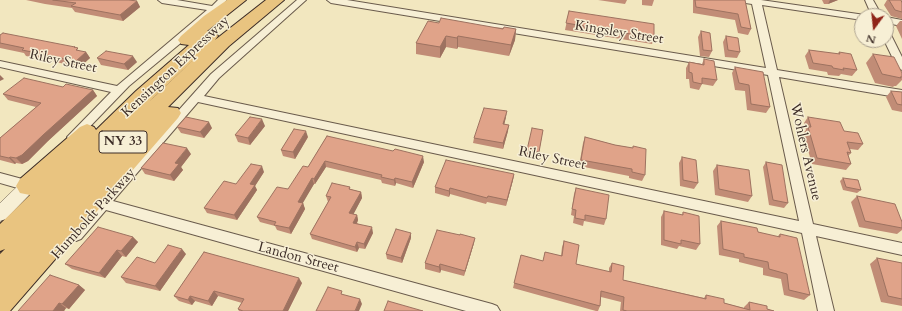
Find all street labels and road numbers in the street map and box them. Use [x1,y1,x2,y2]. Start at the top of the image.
street label: Kensington Expressway [119,13,233,121]
street label: Kingsley Street [573,18,665,48]
street label: Riley Street [28,47,98,77]
street label: Wohlers Avenue [786,102,824,202]
road number: NY 33 [99,131,147,153]
street label: Riley Street [517,144,587,174]
street label: Humboldt Parkway [49,165,139,263]
street label: Landon Street [256,239,340,277]

